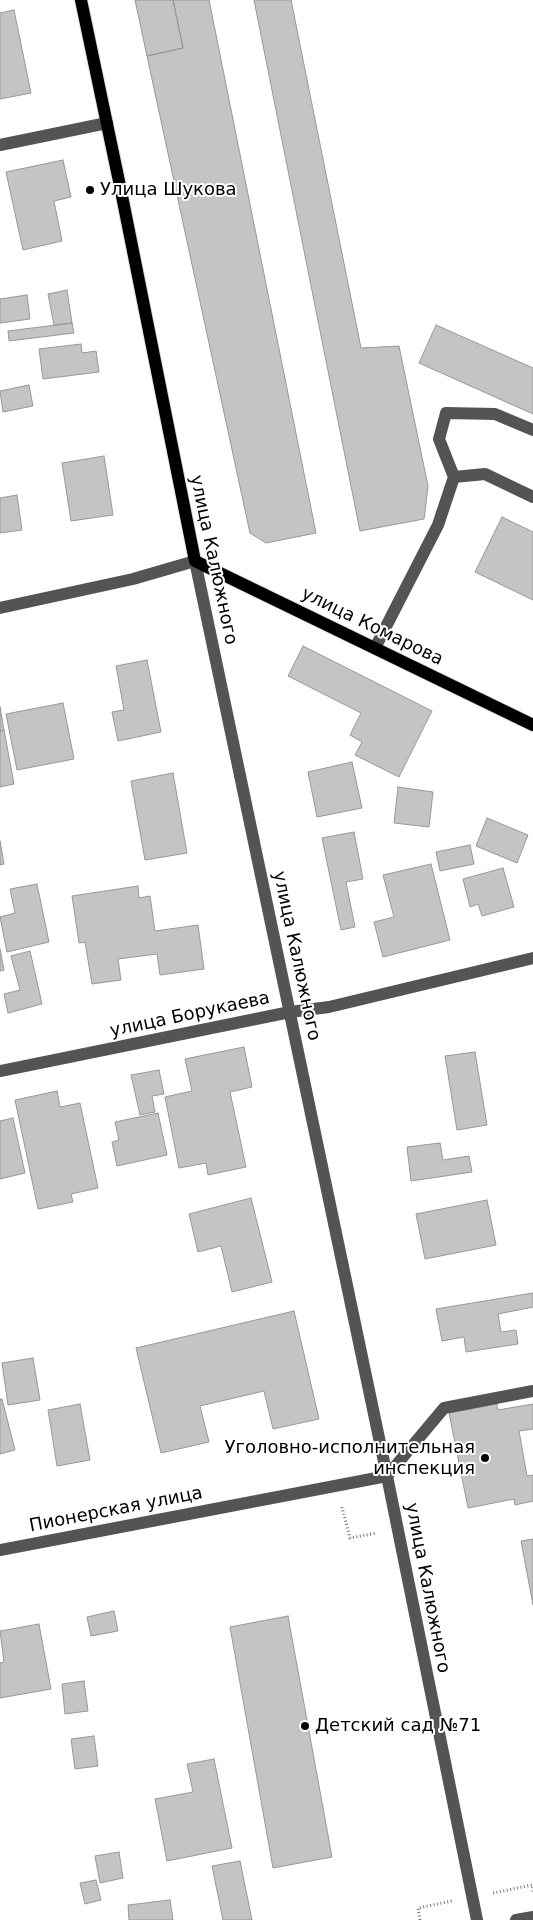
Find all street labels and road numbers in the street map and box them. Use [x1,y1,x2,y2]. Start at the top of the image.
street label: улица Калюжного [184,473,242,647]
street label: улица Комарова [297,583,447,671]
street label: улица Калюжного [267,869,325,1043]
street label: улица Борукаева [108,988,272,1042]
street label: Пионерская улица [28,1483,204,1537]
street label: улица Калюжного [400,1501,454,1675]

